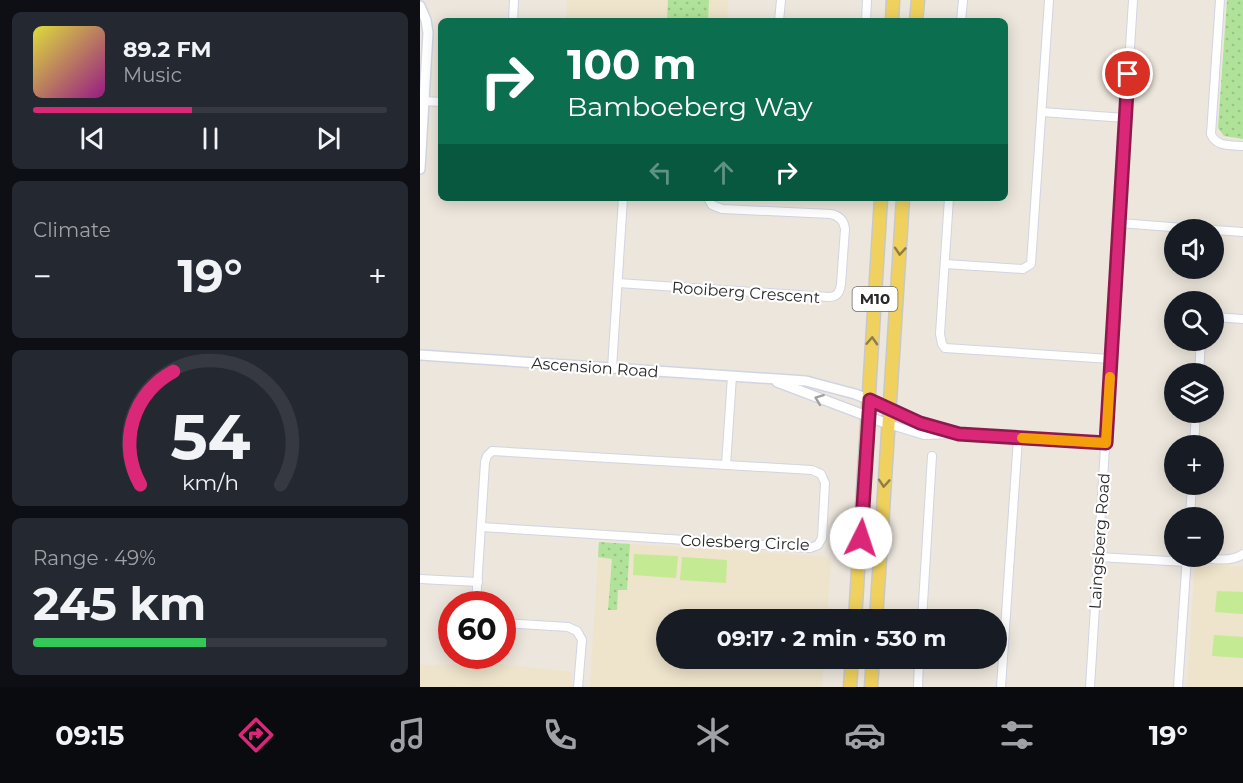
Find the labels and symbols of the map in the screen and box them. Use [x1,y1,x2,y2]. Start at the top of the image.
pin [1102,48,1153,99]
one-way arrow [893,247,906,256]
street label: Rooiberg Crescent [671,278,821,307]
road number: M10 [852,287,898,311]
one-way arrow [866,337,879,346]
street label: Ascension Road [531,354,659,381]
one-way arrow [814,393,825,406]
street label: Laingsberg Road [1085,472,1114,610]
one-way arrow [878,478,891,487]
position arrow [829,506,893,570]
street label: Colesberg Circle [680,531,810,554]
speed limit sign: 60 [438,591,516,669]

